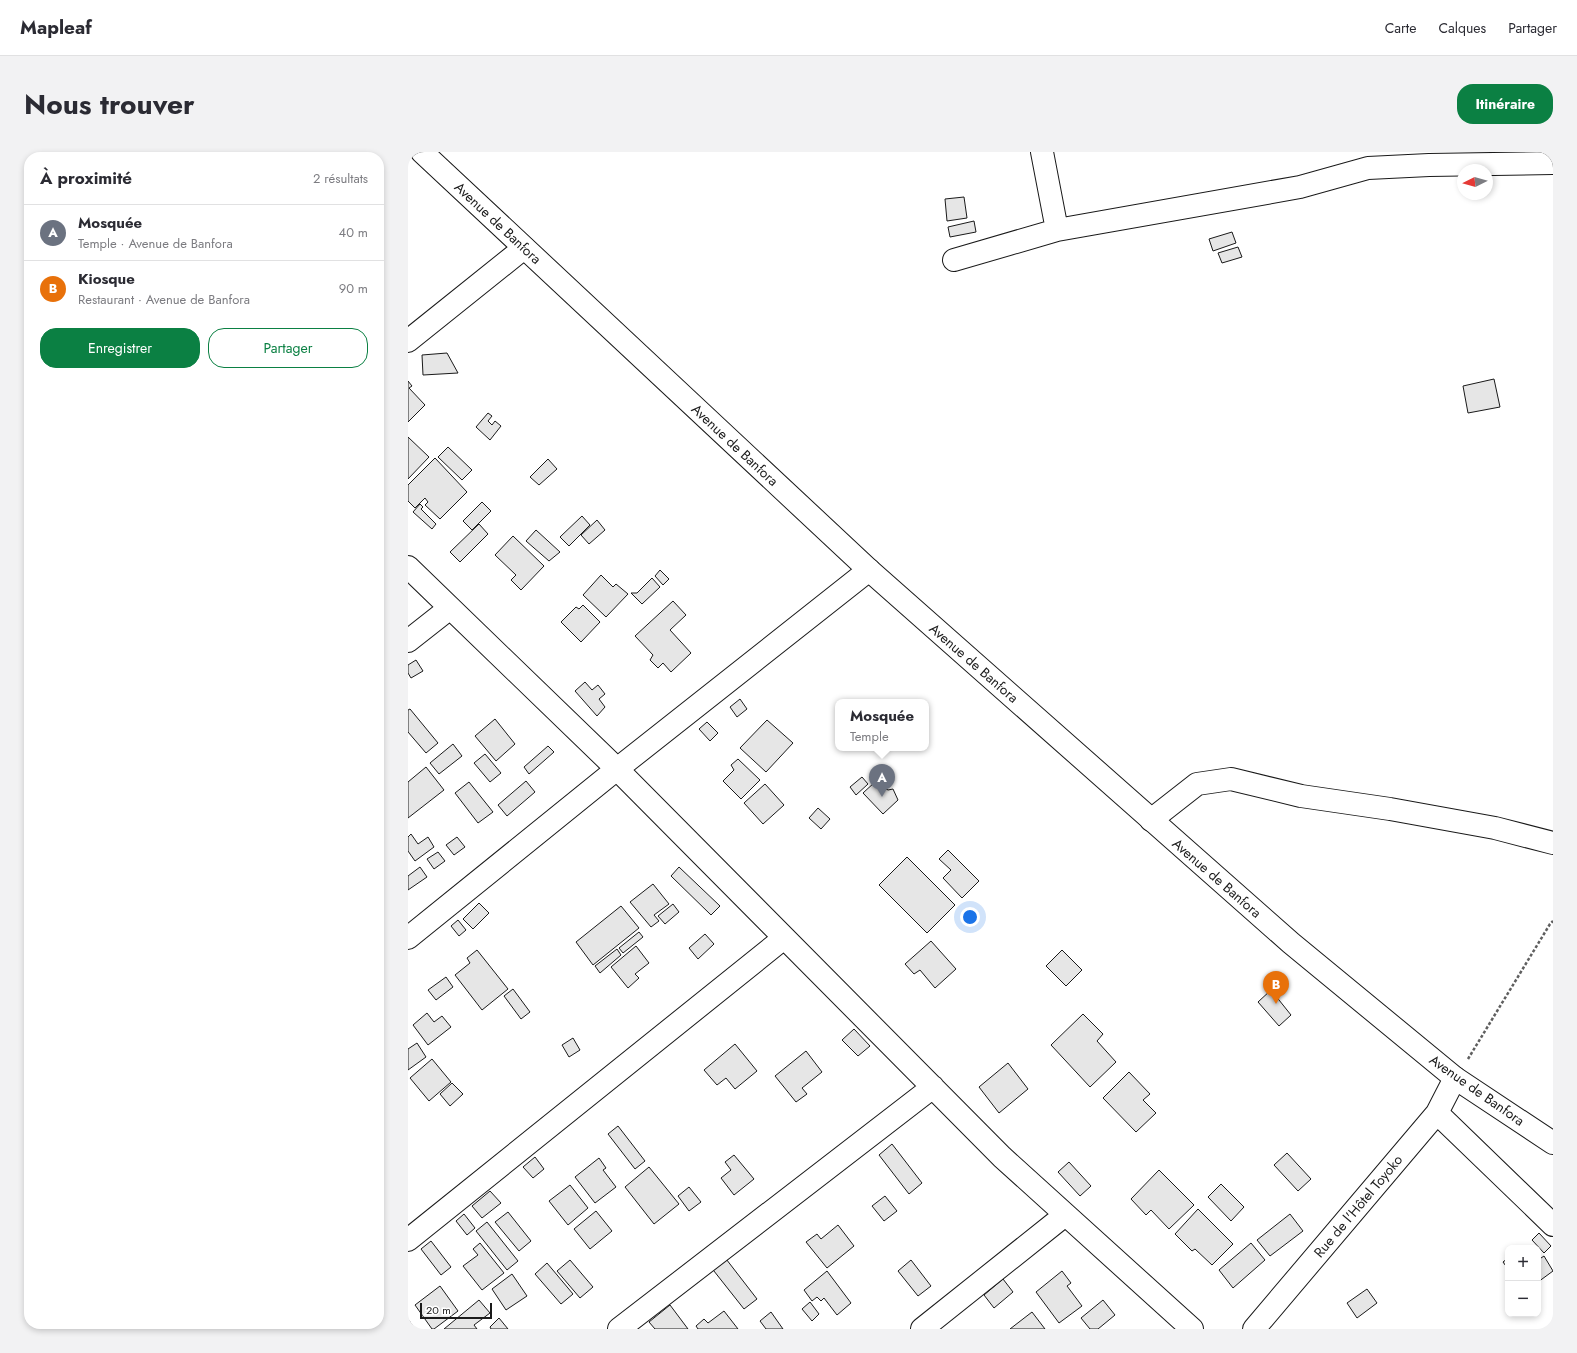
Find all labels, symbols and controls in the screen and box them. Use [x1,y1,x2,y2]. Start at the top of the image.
text: Mapleaf [20,14,92,41]
text: Carte [1385,18,1416,38]
text: Calques [1438,18,1486,38]
text: Partager [1508,18,1557,38]
text: Nous trouver [24,84,195,125]
button: Itinéraire [1457,84,1553,124]
north arrow [1457,164,1493,200]
text: À proximité [40,166,132,190]
text: 2 résultats [313,169,368,188]
street label: Avenue de Banfora [450,177,546,269]
text: Mosquée [78,212,142,234]
text: A [48,223,58,242]
text: 40 m [339,223,368,242]
text: Temple · Avenue de Banfora [78,234,233,253]
text: Kiosque [78,268,135,290]
text: B [49,279,57,298]
text: 90 m [339,279,368,298]
text: Restaurant · Avenue de Banfora [78,290,250,309]
button: Enregistrer [40,328,200,368]
button: Partager [208,328,368,368]
street label: Avenue de Banfora [687,399,783,491]
street label: Avenue de Banfora [925,619,1023,707]
popup [835,699,929,751]
text: Mosquée [850,705,914,727]
text: Temple [850,727,889,746]
pin: A [869,764,895,797]
street label: Avenue de Banfora [1168,834,1266,922]
your location [960,907,980,927]
pin: B [1263,971,1289,1004]
street label: Avenue de Banfora [1425,1050,1529,1130]
street label: Rue de l'Hôtel Toyoko [1309,1150,1407,1262]
map controls [1505,1245,1541,1317]
button: + [1505,1245,1541,1281]
button: − [1505,1281,1541,1317]
scale bar [420,1301,492,1320]
text: 20 m [426,1302,451,1318]

